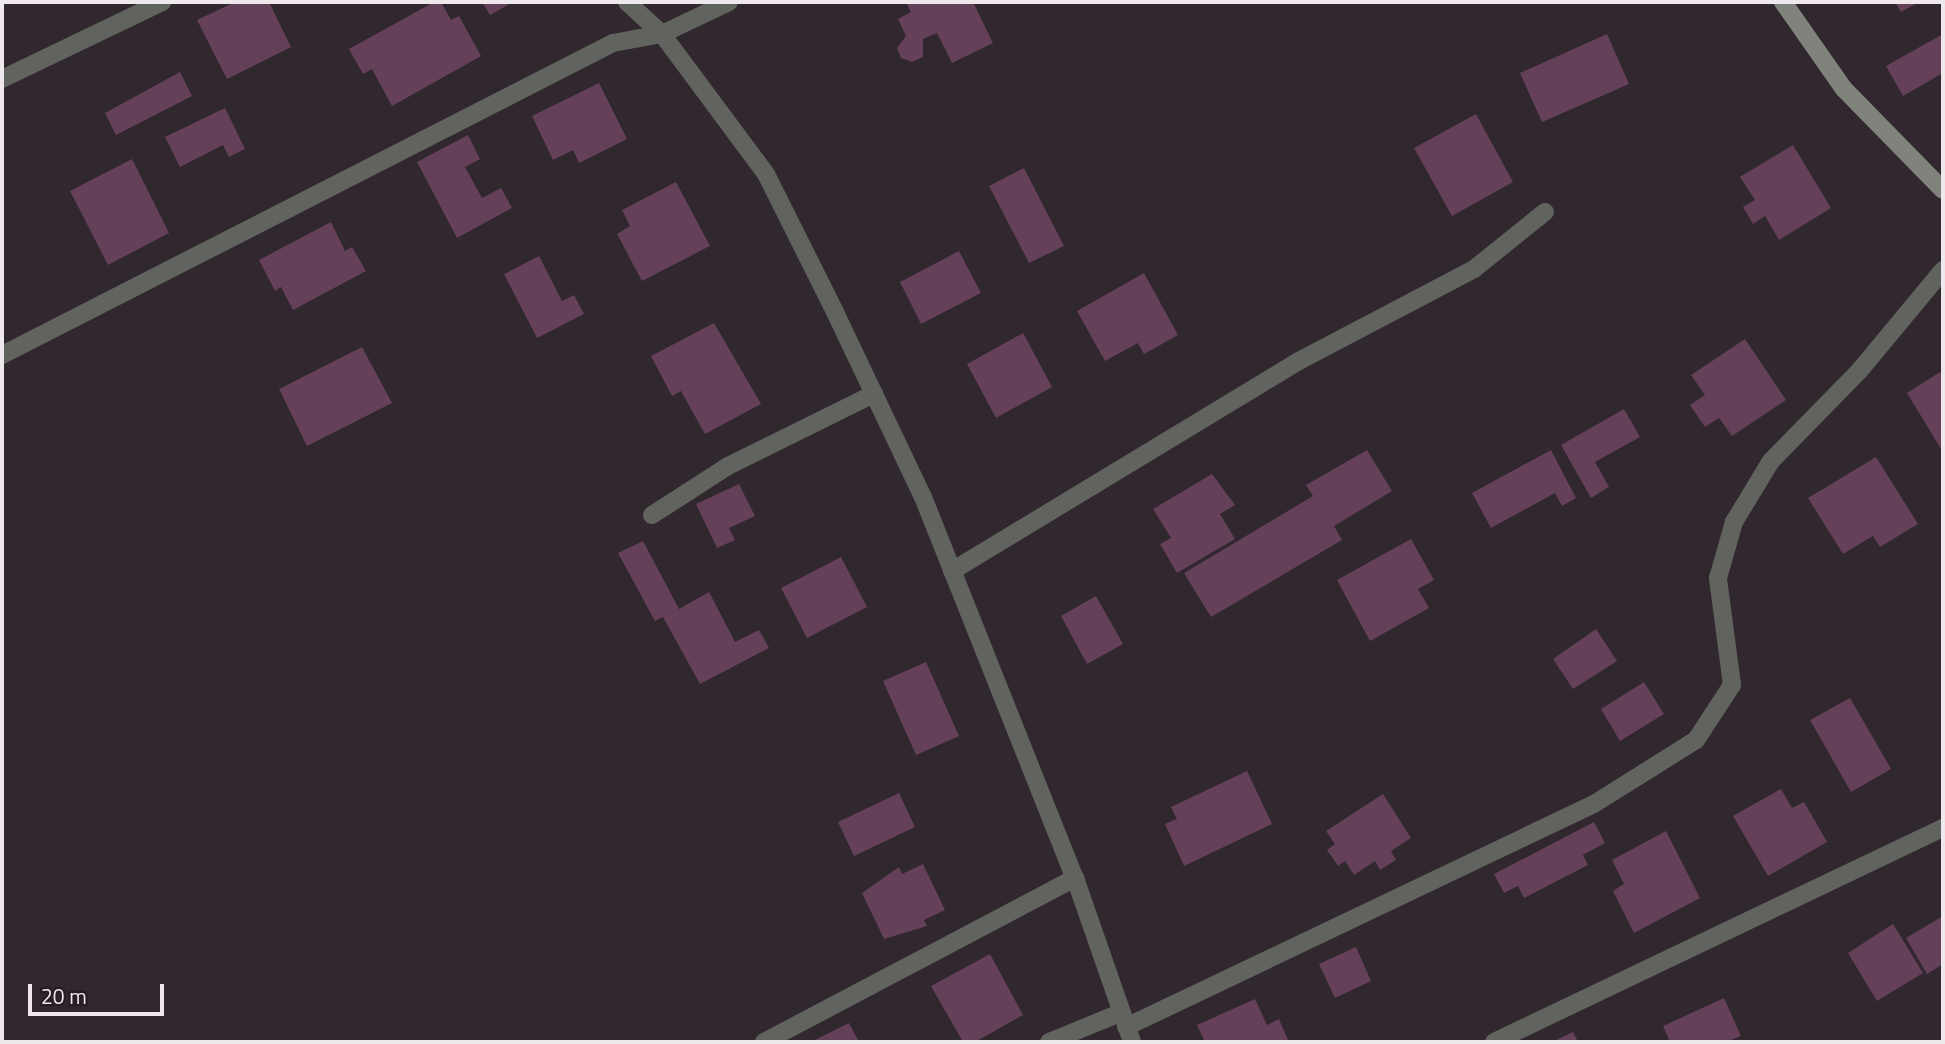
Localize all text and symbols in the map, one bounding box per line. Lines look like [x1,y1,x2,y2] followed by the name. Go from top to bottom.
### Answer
[32,970,168,1014] scale bar
[41,980,87,1012] text: 20 m

